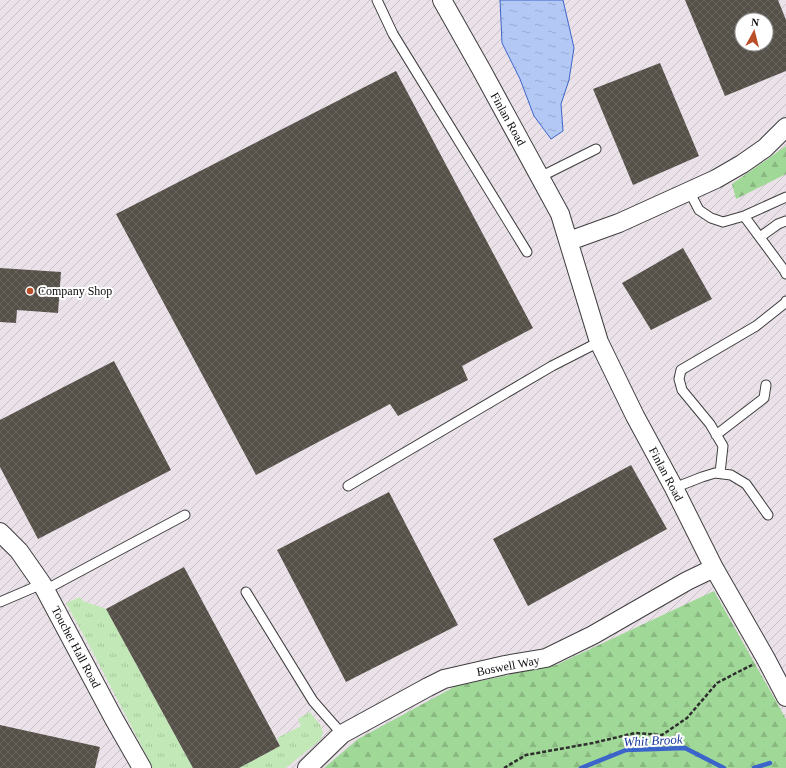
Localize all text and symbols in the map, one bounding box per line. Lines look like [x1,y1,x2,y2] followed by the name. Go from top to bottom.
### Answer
[734,12,774,52] north arrow
[751,16,760,29] text: N
[488,90,528,148] street label: Finlan Road
[38,284,112,298] place label: Company Shop
[25,286,35,296] marker: Company Shop
[646,445,686,503] street label: Finlan Road
[49,604,103,690] street label: Touchet Hall Road
[475,653,541,679] street label: Boswell Way
[623,731,683,750] water label: Whit Brook

